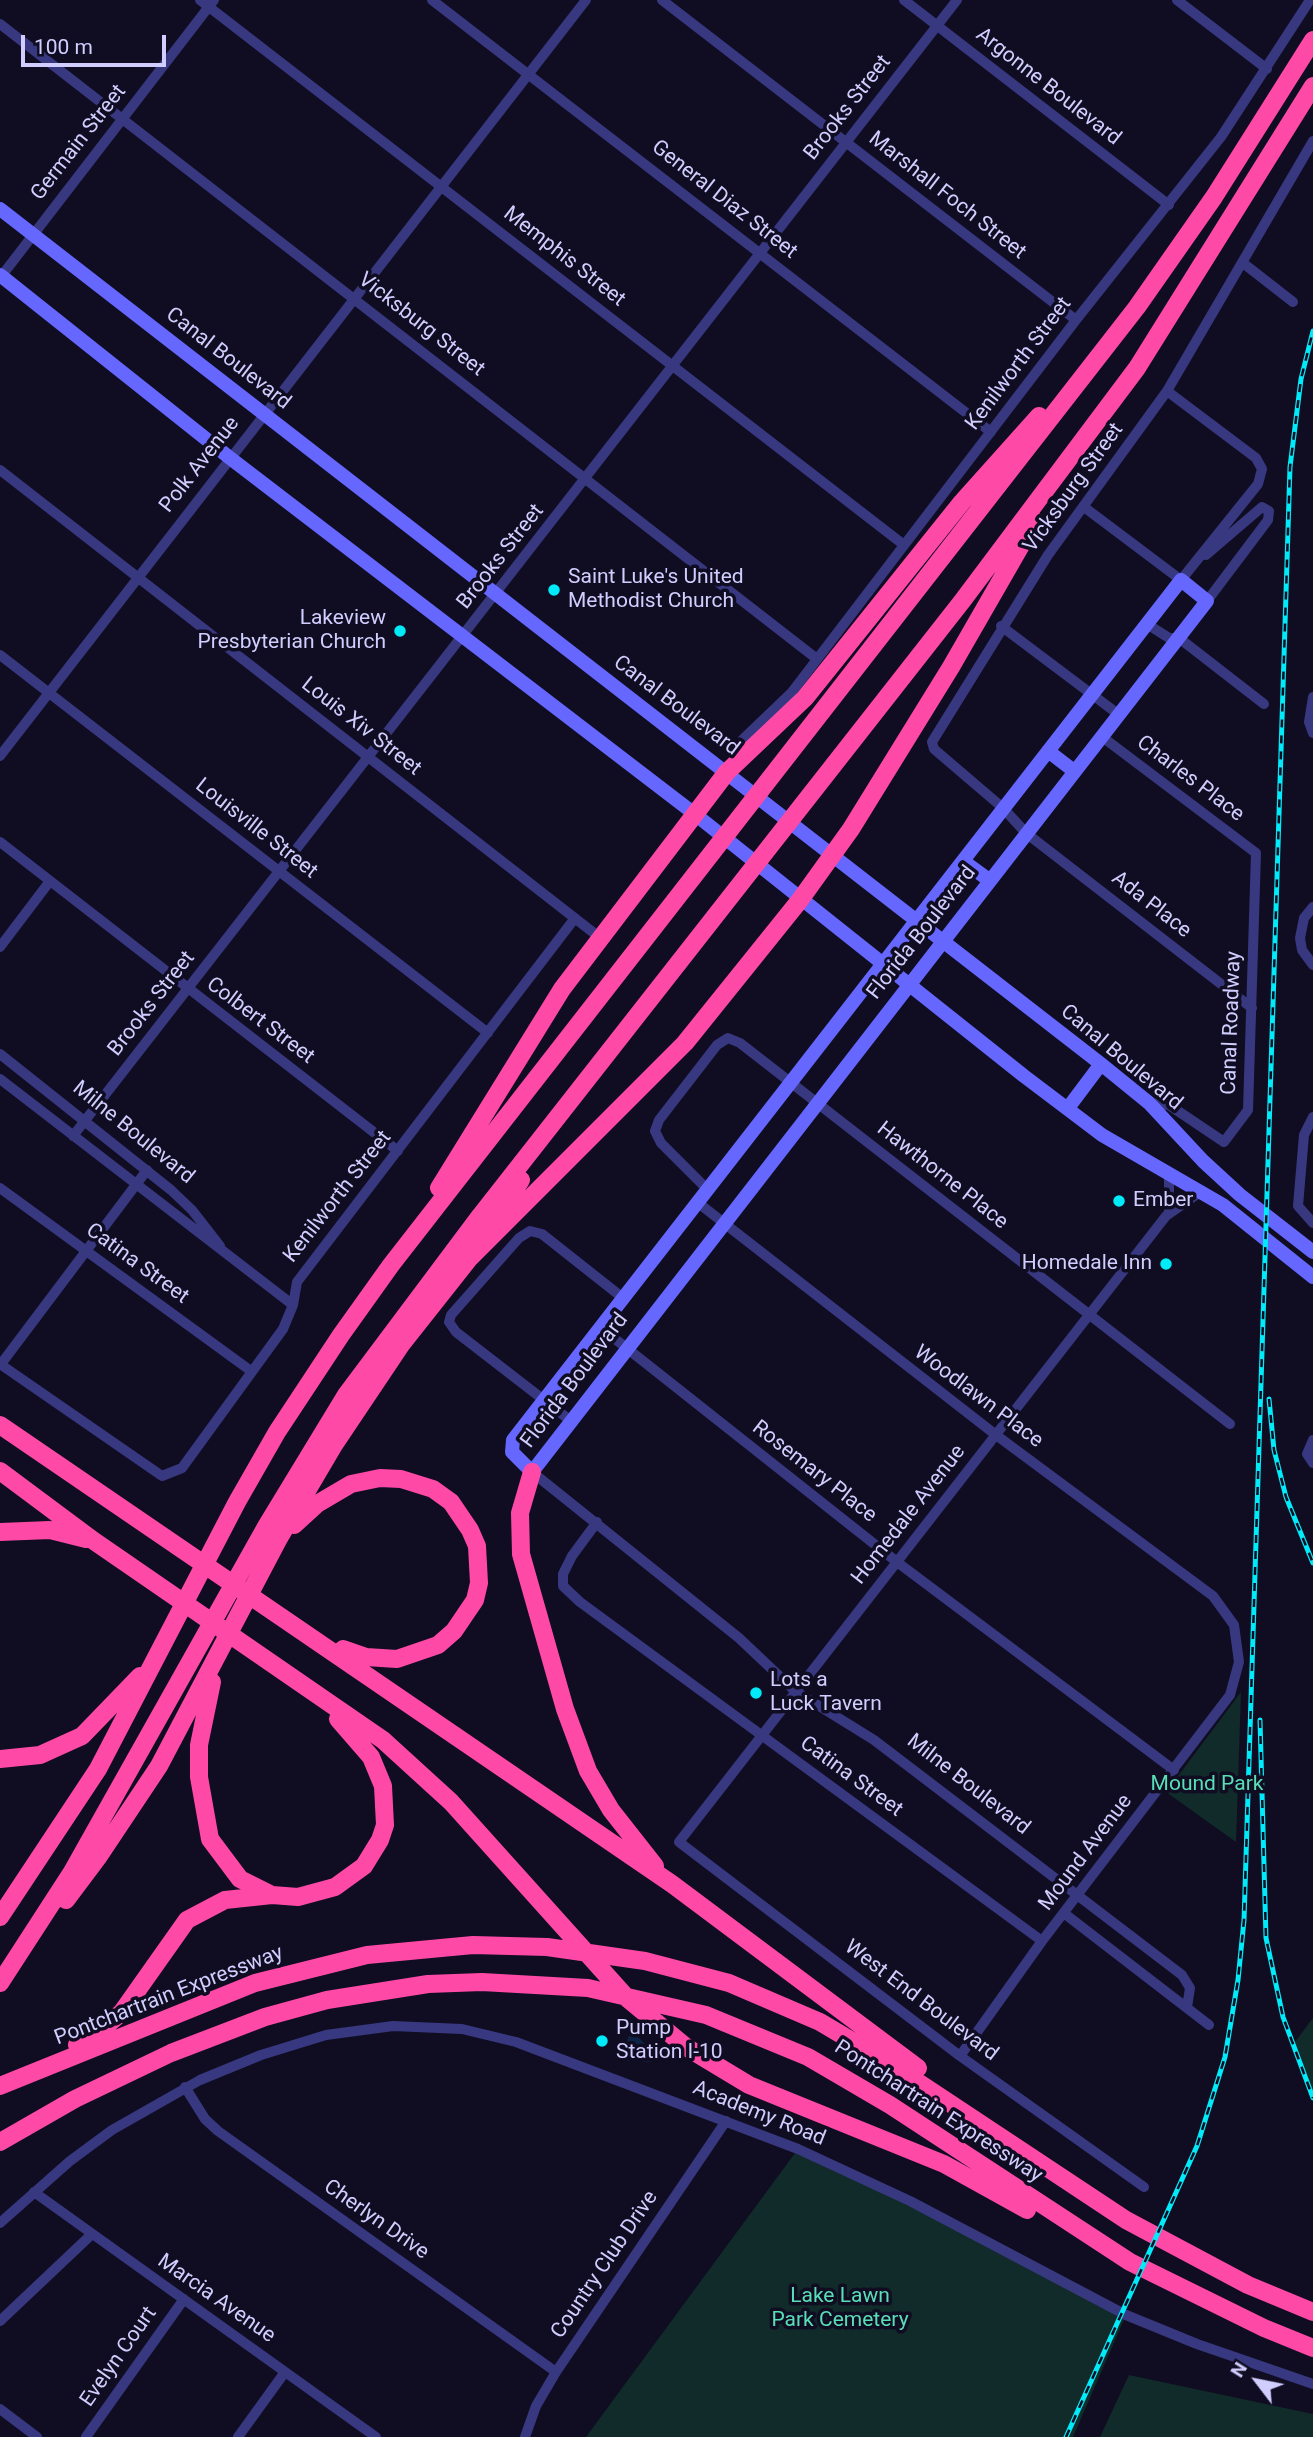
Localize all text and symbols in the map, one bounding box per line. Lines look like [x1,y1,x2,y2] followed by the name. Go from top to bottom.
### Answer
[24,21,170,65] scale bar
[971,23,1125,151] street label: Argonne Boulevard
[34,35,93,59] text: 100 m
[799,51,897,165] street label: Brooks Street
[26,80,132,206] street label: Germain Street
[863,127,1031,265] street label: Marshall Foch Street
[646,135,802,265] street label: General Diaz Street
[498,202,630,312] street label: Memphis Street
[353,268,489,382] street label: Vicksburg Street
[961,292,1077,436] street label: Kenilworth Street
[161,302,295,416] street label: Canal Boulevard
[155,412,245,518] street label: Polk Avenue
[1019,418,1129,558] street label: Vicksburg Street
[452,500,550,614] street label: Brooks Street
[568,565,744,615] place label: Saint Luke's United Methodist Church
[546,582,562,598] marker: Saint Luke's United Methodist Church
[197,606,386,656] place label: Lakeview Presbyterian Church
[392,623,408,639] marker: Lakeview Presbyterian Church
[608,650,744,762] street label: Canal Boulevard
[296,672,426,782] street label: Louis Xiv Street
[1131,730,1249,828] street label: Charles Place
[190,773,322,885] street label: Louisville Street
[862,861,982,1005] street label: Florida Boulevard
[1106,866,1196,944] street label: Ada Place
[103,947,201,1061] street label: Brooks Street
[1217,951,1247,1095] street label: Canal Roadway
[201,972,319,1070] street label: Colbert Street
[1055,1000,1187,1116] street label: Canal Boulevard
[67,1076,199,1190] street label: Milne Boulevard
[871,1117,1013,1235] street label: Hawthorne Place
[279,1126,397,1268] street label: Kenilworth Street
[1133,1188,1193,1214] place label: Ember
[1111,1193,1127,1209] marker: Ember
[81,1218,193,1310] street label: Catina Street
[1022,1251,1152,1277] place label: Homedale Inn
[1158,1256,1174,1272] marker: Homedale Inn
[516,1309,634,1453] street label: Florida Boulevard
[908,1340,1048,1454] street label: Woodlawn Place
[747,1416,881,1528] street label: Rosemary Place
[847,1440,971,1590] street label: Homedale Avenue
[770,1668,882,1718] place label: Lots a Luck Tavern
[748,1685,764,1701] marker: Lots a Luck Tavern
[901,1729,1035,1841] street label: Milne Boulevard
[795,1731,907,1823] street label: Catina Street
[1151,1772,1263,1798] park label: Mound Park
[1034,1790,1138,1916] street label: Mound Avenue
[839,1935,1003,2067] street label: West End Boulevard
[51,1941,287,2051] street label: Pontchartrain Expressway
[616,2016,723,2066] place label: Pump Station I-10
[594,2033,610,2049] marker: Pump Station I-10
[829,2035,1047,2189] street label: Pontchartrain Expressway
[689,2076,829,2152] street label: Academy Road
[319,2175,433,2265] street label: Cherlyn Drive
[546,2186,664,2344] street label: Country Club Drive
[152,2249,280,2349] street label: Marcia Avenue
[771,2284,909,2334] park label: Lake Lawn Park Cemetery
[75,2302,163,2412] street label: Evelyn Court
[1222,2346,1292,2416] north arrow
[1225,2358,1252,2381] text: N

